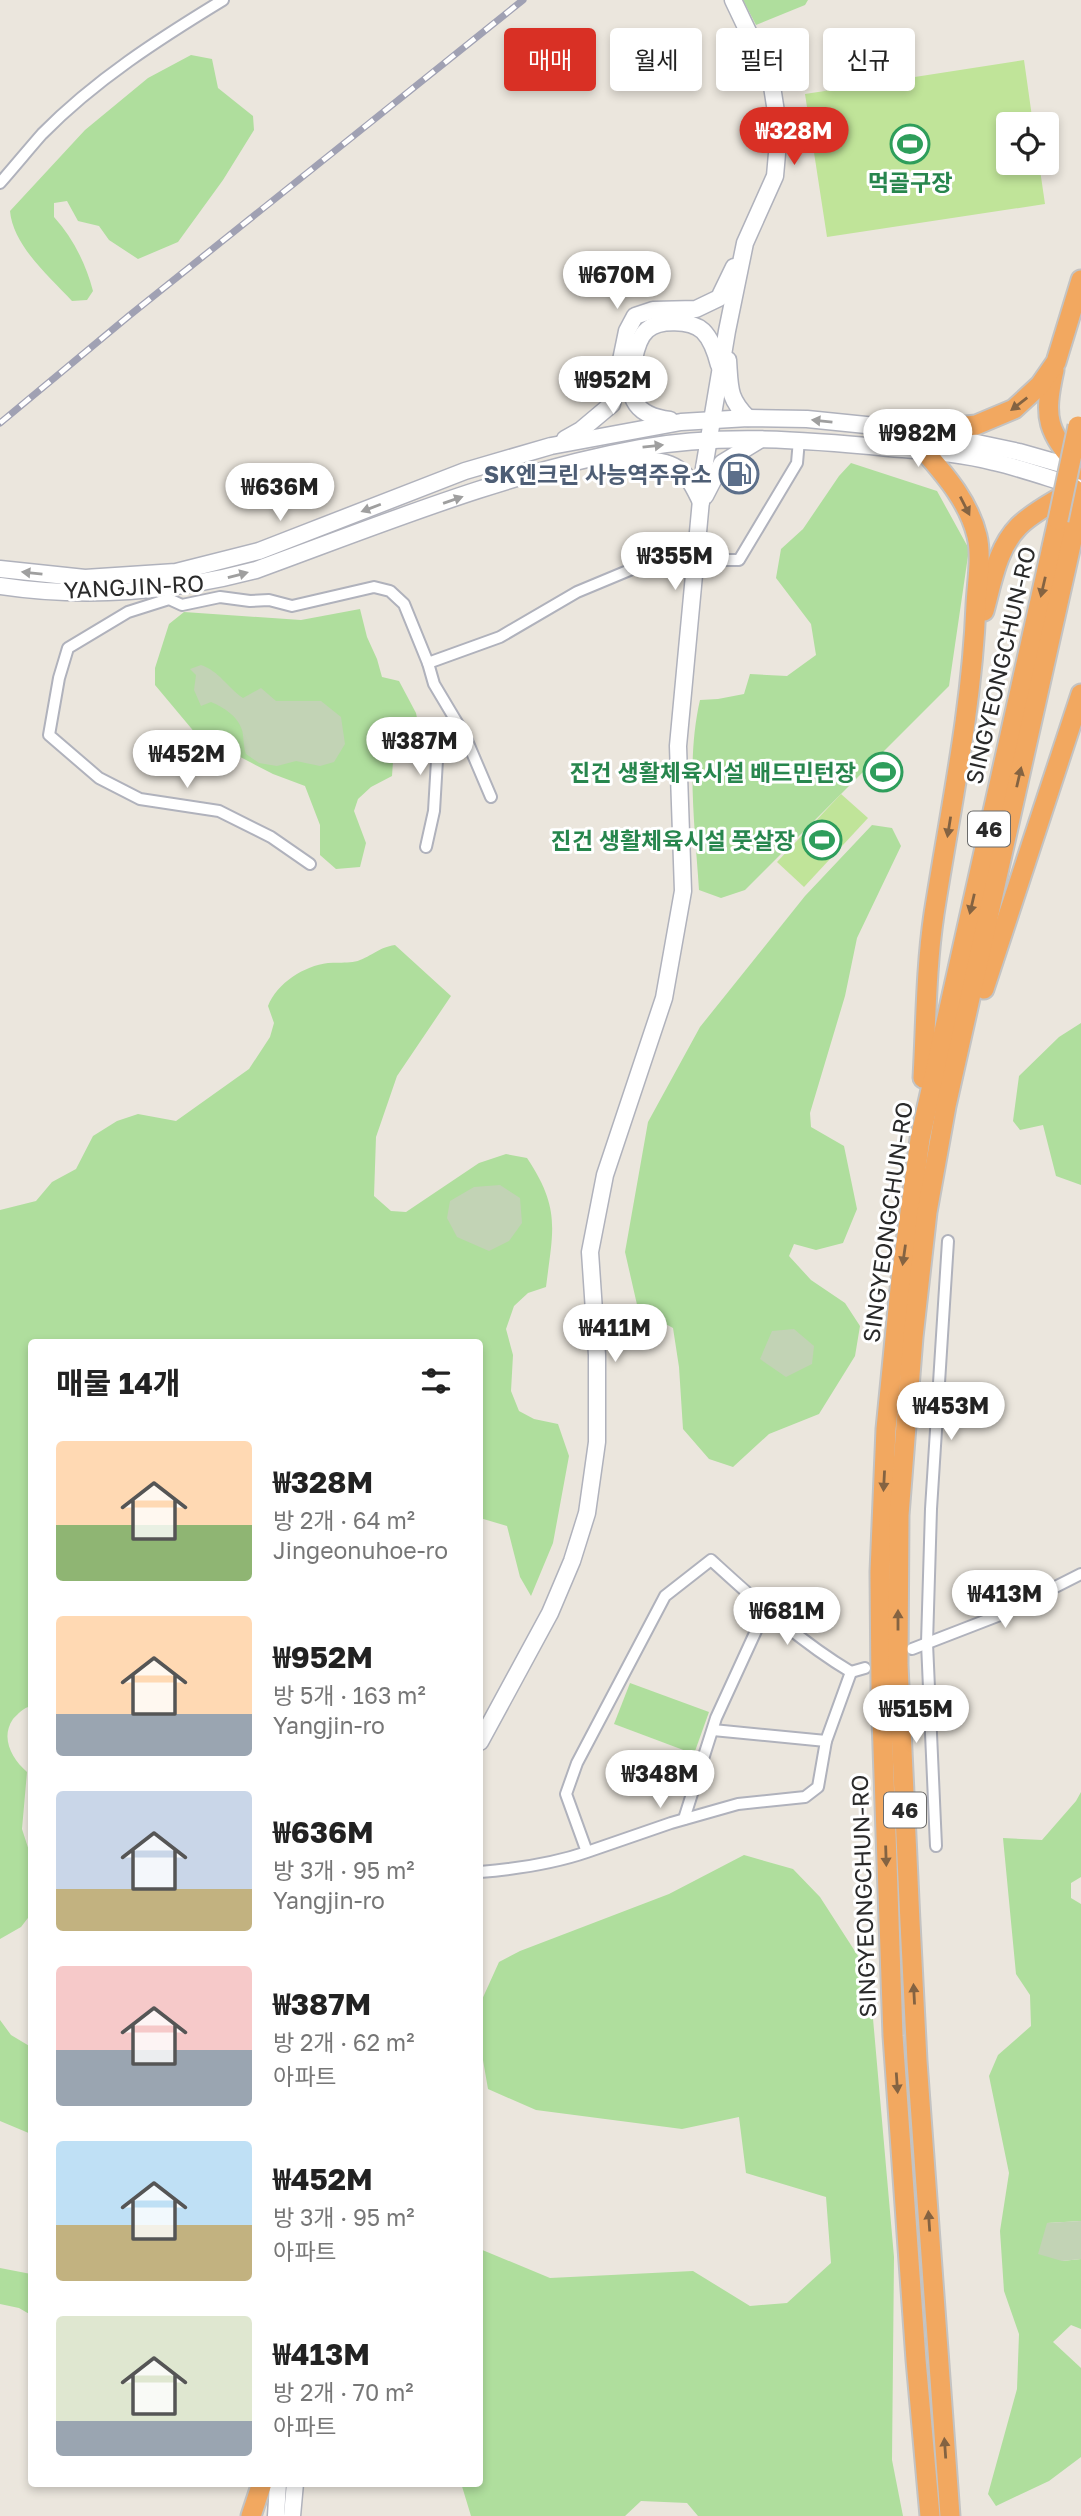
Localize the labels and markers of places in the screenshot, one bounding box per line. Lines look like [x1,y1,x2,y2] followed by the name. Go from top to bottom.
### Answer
[745,108,843,167] pin: ₩328M
[889,123,931,165] sports icon: 먹골구장
[868,168,952,196] place label: 먹골구장
[568,252,666,311] pin: ₩670M
[564,356,662,416] pin: ₩952M
[869,410,967,469] pin: ₩982M
[718,453,760,495] fuel station icon: SK엔크린 사능역주유소
[484,460,712,488] place label: SK엔크린 사능역주유소
[231,463,329,523] pin: ₩636M
[626,532,724,592] pin: ₩355M
[371,718,469,777] pin: ₩387M
[138,730,236,790] pin: ₩452M
[862,751,904,793] sports icon: 진건 생활체육시설 배드민턴장
[569,758,856,786] place label: 진건 생활체육시설 배드민턴장
[801,819,843,861] sports icon: 진건 생활체육시설 풋살장
[551,826,795,854] place label: 진건 생활체육시설 풋살장
[566,1304,664,1364] pin: ₩411M
[902,1382,1000,1442] pin: ₩453M
[956,1570,1054,1630] pin: ₩413M
[738,1588,836,1647] pin: ₩681M
[867,1686,965,1745] pin: ₩515M
[611,1750,709,1810] pin: ₩348M

